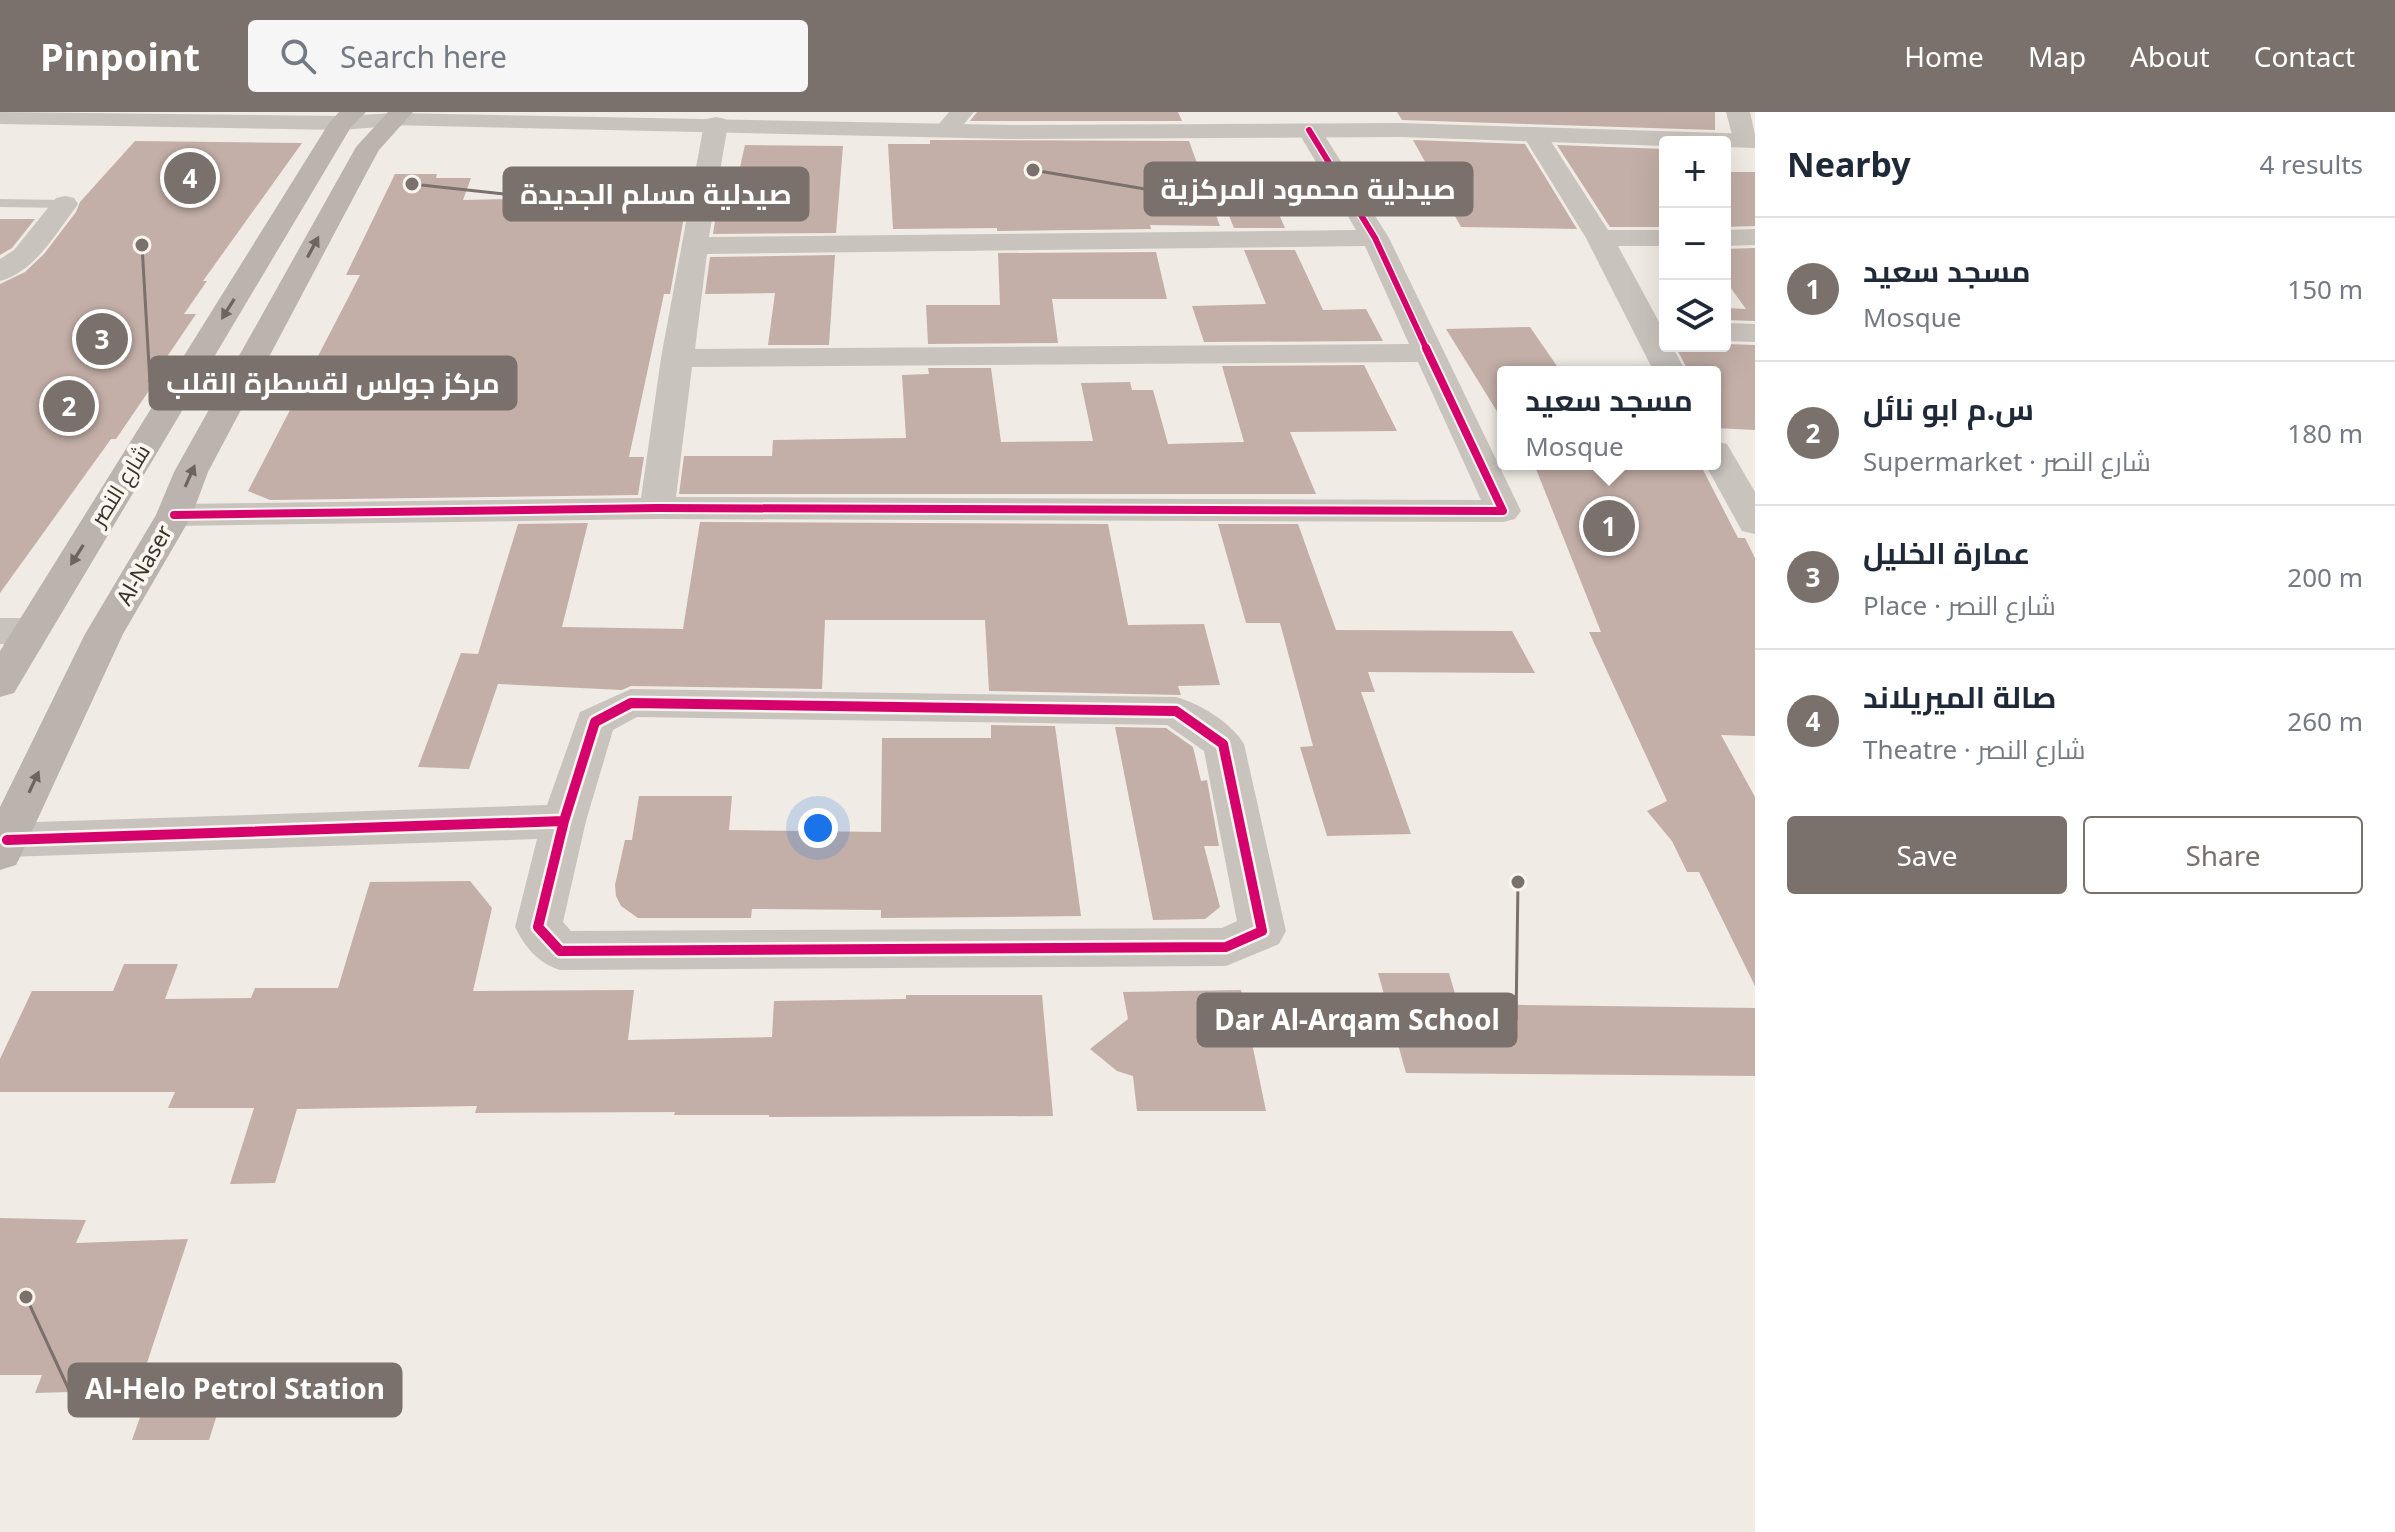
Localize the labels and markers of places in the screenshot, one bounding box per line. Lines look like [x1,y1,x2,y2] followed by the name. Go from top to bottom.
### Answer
[164,148,216,208] pin: 4
[1145,163,1472,215] callout: صيدلية محمود المركزية
[504,168,808,220] callout: صيدلية مسلم الجديدة
[76,309,128,369] pin: 3
[150,357,516,409] callout: مركز جولس لقسطرة القلب
[43,376,95,436] pin: 2
[1583,496,1635,556] pin: 1
[1198,994,1516,1046] callout: Dar Al-Arqam School
[69,1364,401,1416] callout: Al-Helo Petrol Station

